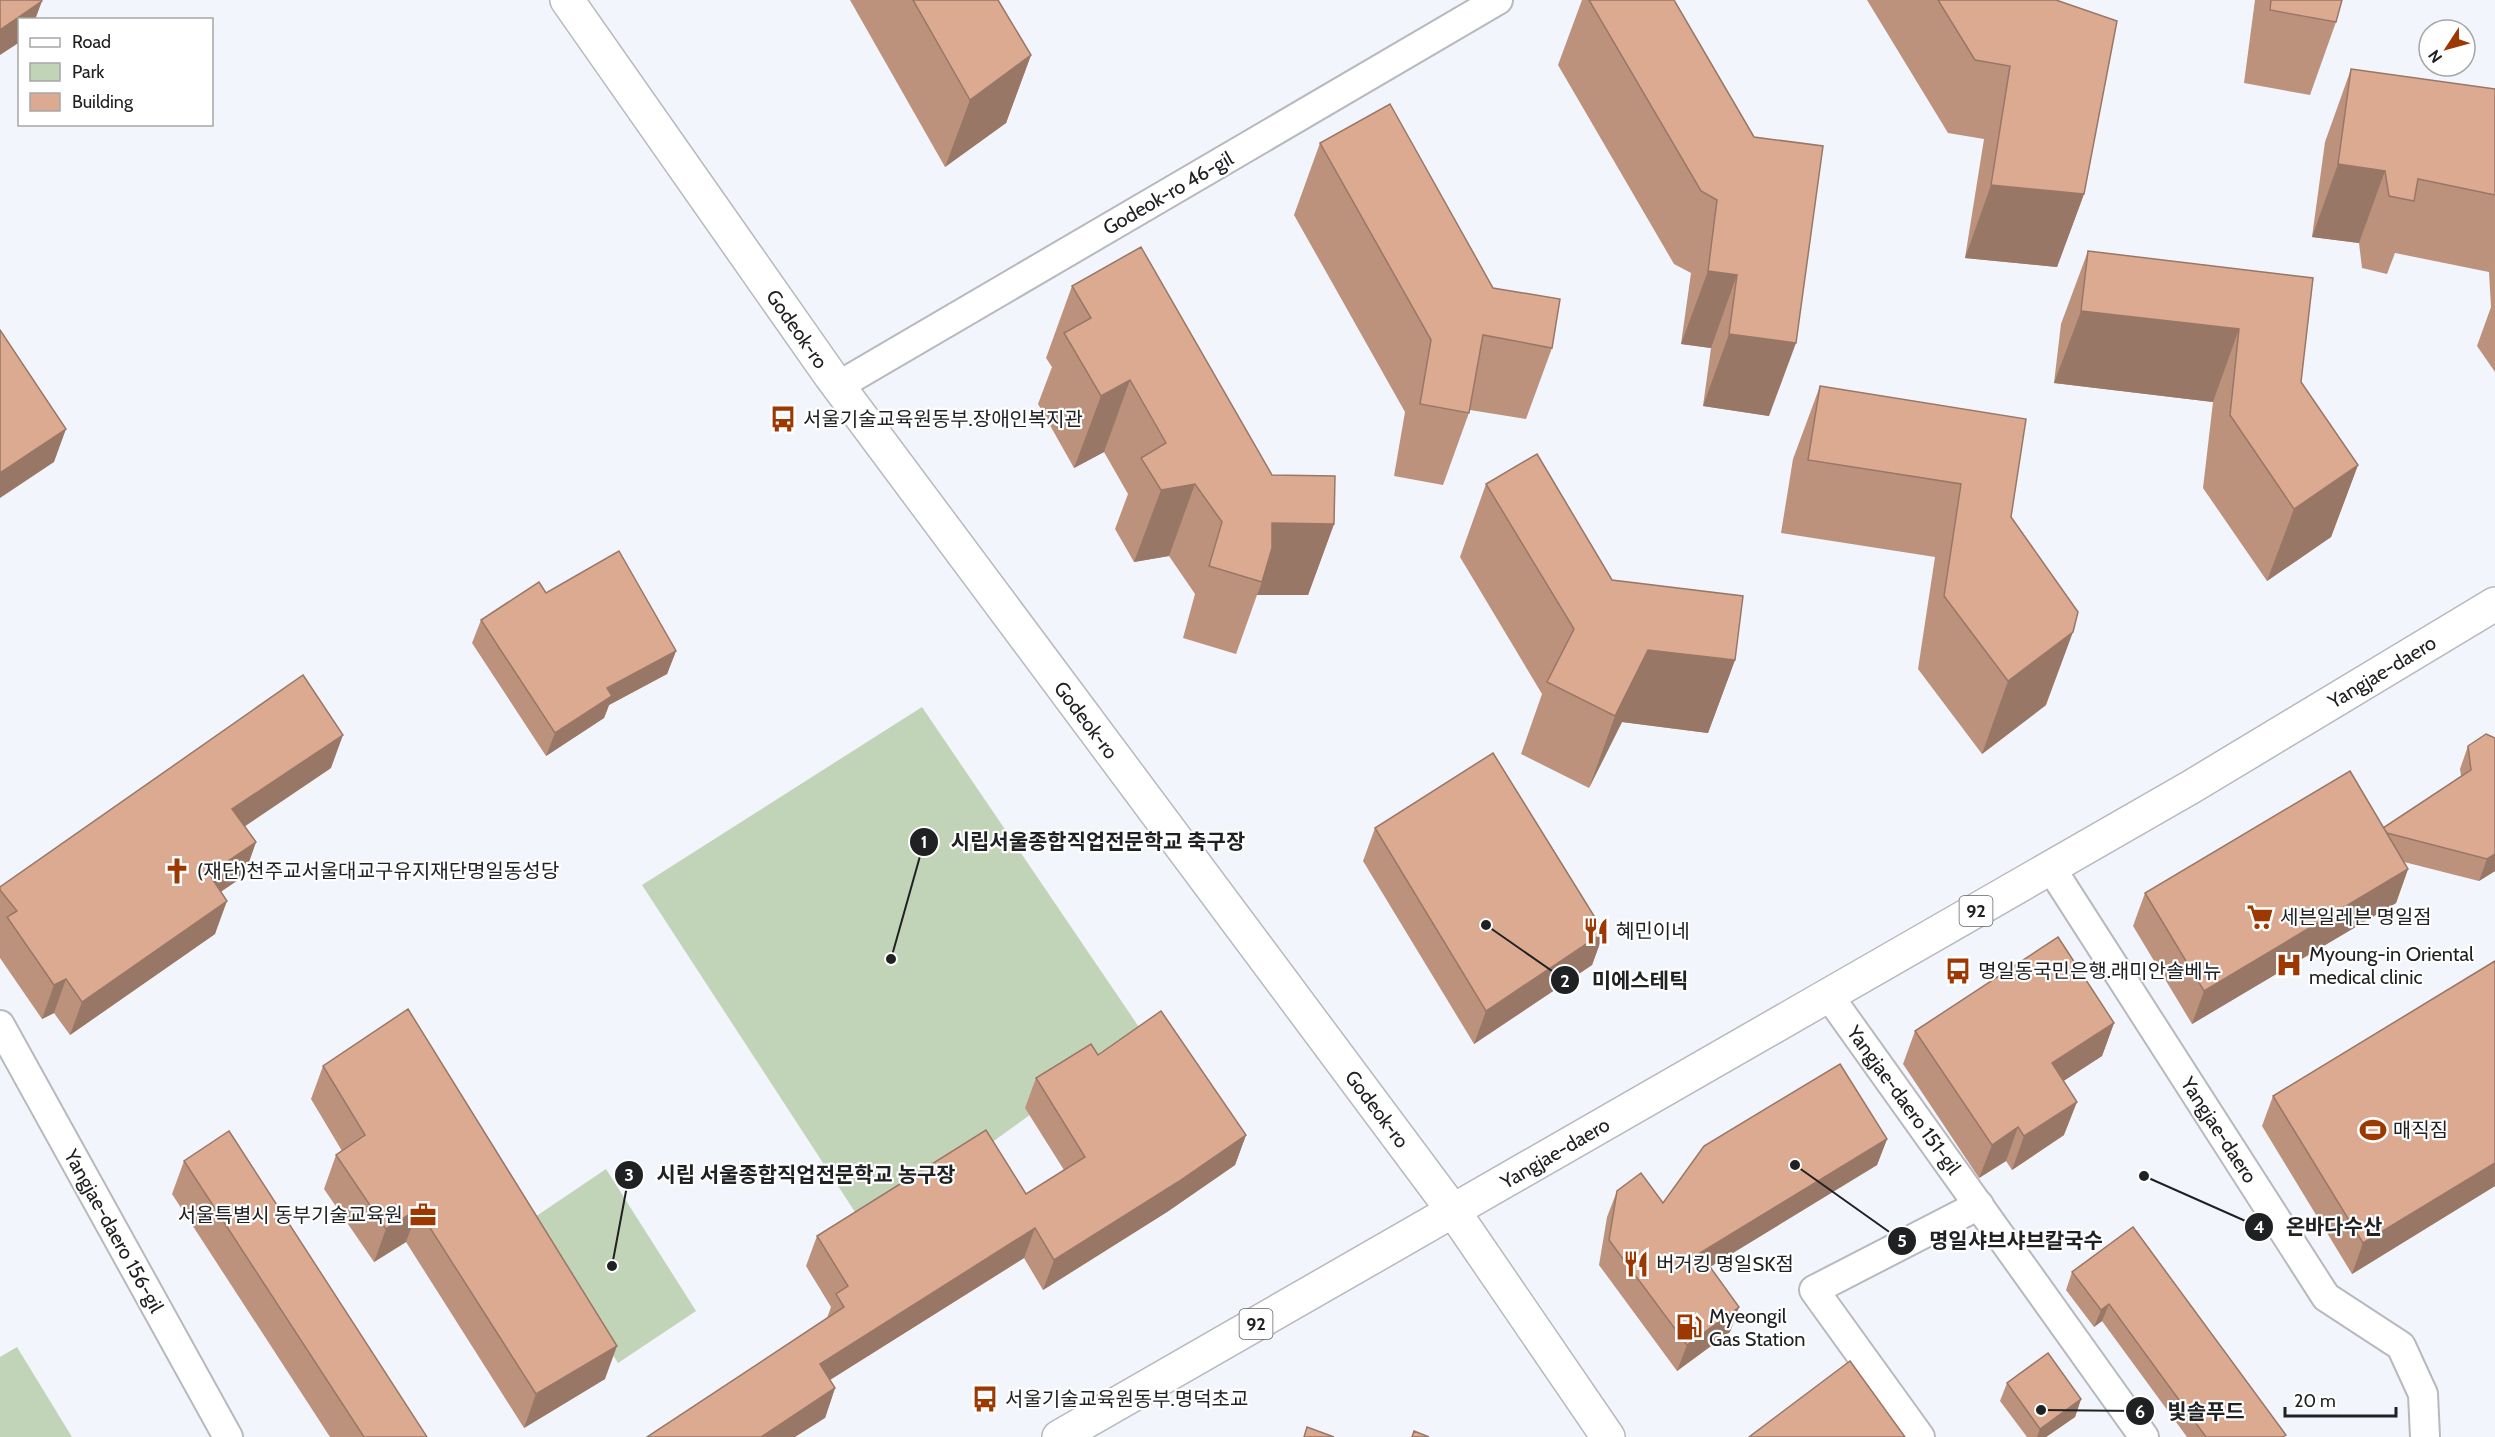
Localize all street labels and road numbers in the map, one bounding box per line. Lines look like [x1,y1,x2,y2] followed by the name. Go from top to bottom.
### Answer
[1099,146,1237,240] street label: Godeok-ro 46-gil
[761,285,833,373] street label: Godeok-ro
[2323,630,2440,714] street label: Yangjae-daero
[1049,676,1123,764] street label: Godeok-ro
[1960,896,1992,926] road number: 92
[1841,1020,1966,1179] street label: Yangjae-daero 151-gil
[1340,1065,1414,1153] street label: Godeok-ro
[2175,1072,2262,1188] street label: Yangjae-daero
[1495,1112,1614,1194] street label: Yangjae-daero
[59,1144,169,1317] street label: Yangjae-daero 156-gil
[1240,1309,1272,1339] road number: 92

